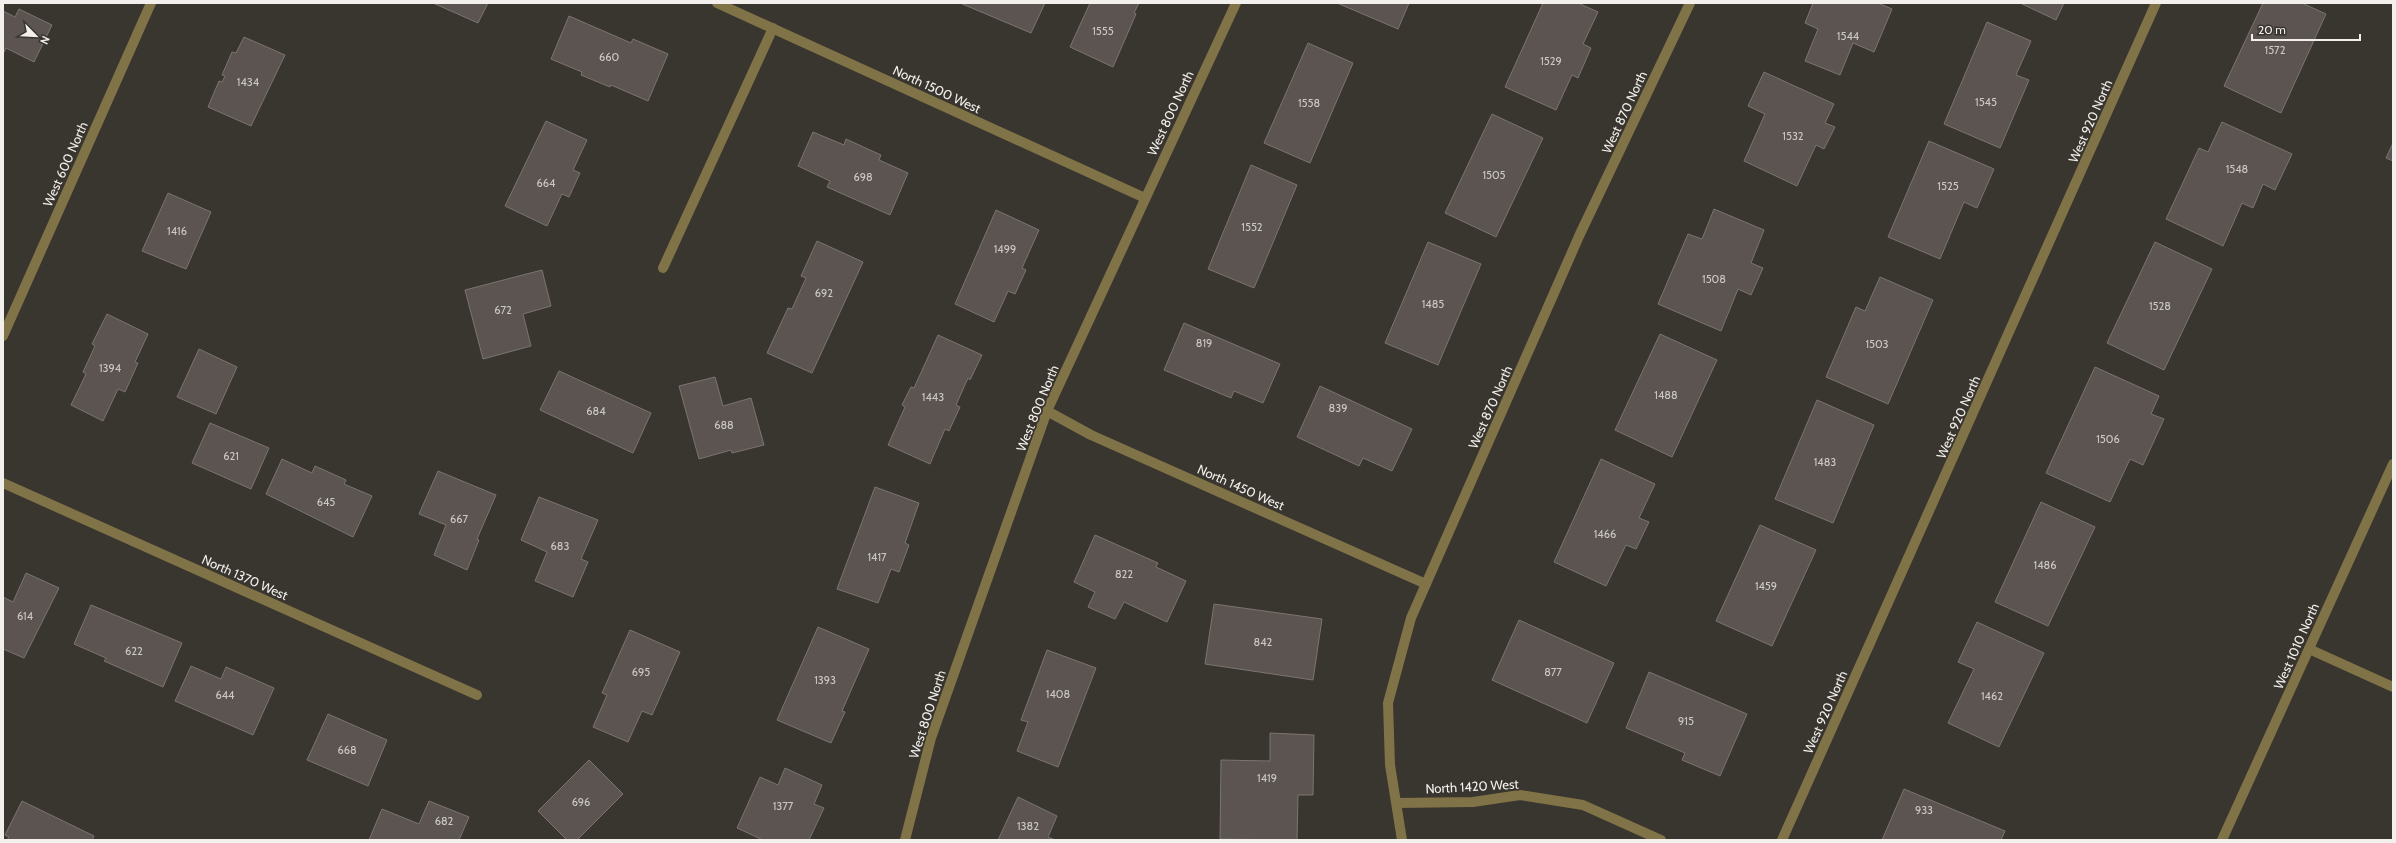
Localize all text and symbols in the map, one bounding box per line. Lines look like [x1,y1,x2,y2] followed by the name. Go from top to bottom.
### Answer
[16,16,56,56] north arrow
[2252,16,2360,42] scale bar
[2258,22,2286,37] text: 20 m
[1092,24,1114,38] house number: 1555
[1837,29,1860,43] house number: 1544
[37,34,53,46] text: N
[2265,43,2286,57] house number: 1572
[599,50,619,64] house number: 660
[1540,54,1562,68] house number: 1529
[891,62,984,117] street label: North 1500 West
[1143,68,1197,158] street label: West 800 North
[1598,68,1650,156] street label: West 870 North
[237,75,260,89] house number: 1434
[2065,77,2115,165] street label: West 920 North
[1975,95,1997,109] house number: 1545
[1298,96,1320,110] house number: 1558
[39,119,91,209] street label: West 600 North
[1782,129,1804,143] house number: 1532
[2226,162,2248,176] house number: 1548
[1482,168,1506,182] house number: 1505
[853,170,873,184] house number: 698
[537,176,556,190] house number: 664
[1937,179,1959,193] house number: 1525
[1241,220,1263,234] house number: 1552
[167,224,187,238] house number: 1416
[994,242,1016,256] house number: 1499
[1702,272,1726,286] house number: 1508
[815,286,833,300] house number: 692
[1422,297,1444,311] house number: 1485
[2149,299,2171,313] house number: 1528
[494,303,512,317] house number: 672
[1196,336,1212,350] house number: 819
[1865,337,1889,351] house number: 1503
[99,361,122,375] house number: 1394
[1012,362,1062,454] street label: West 800 North
[1465,363,1515,451] street label: West 870 North
[1933,373,1983,461] street label: West 920 North
[1654,388,1678,402] house number: 1488
[922,390,944,404] house number: 1443
[1329,401,1347,415] house number: 839
[586,404,606,418] house number: 684
[714,418,734,432] house number: 688
[2096,432,2120,446] house number: 1506
[223,449,239,463] house number: 621
[1814,455,1836,469] house number: 1483
[1195,461,1288,514] street label: North 1450 West
[317,495,335,509] house number: 645
[450,512,468,526] house number: 667
[1594,527,1616,541] house number: 1466
[551,539,569,553] house number: 683
[867,550,887,564] house number: 1417
[200,551,291,603] street label: North 1370 West
[2034,558,2056,572] house number: 1486
[1115,567,1133,581] house number: 822
[1755,579,1777,593] house number: 1459
[2270,601,2322,691] street label: West 1010 North
[17,609,34,623] house number: 614
[1254,635,1273,649] house number: 842
[125,644,143,658] house number: 622
[632,665,650,679] house number: 695
[1544,665,1562,679] house number: 877
[905,668,949,760] street label: West 800 North
[1800,668,1850,756] street label: West 920 North
[814,673,836,687] house number: 1393
[1046,687,1070,701] house number: 1408
[216,688,235,702] house number: 644
[1981,689,2003,703] house number: 1462
[1678,714,1694,728] house number: 915
[337,743,357,757] house number: 668
[1257,771,1277,785] house number: 1419
[1425,776,1520,796] street label: North 1420 West
[572,795,590,809] house number: 696
[773,799,794,813] house number: 1377
[1915,803,1933,817] house number: 933
[435,814,454,828] house number: 682
[1017,819,1039,833] house number: 1382

